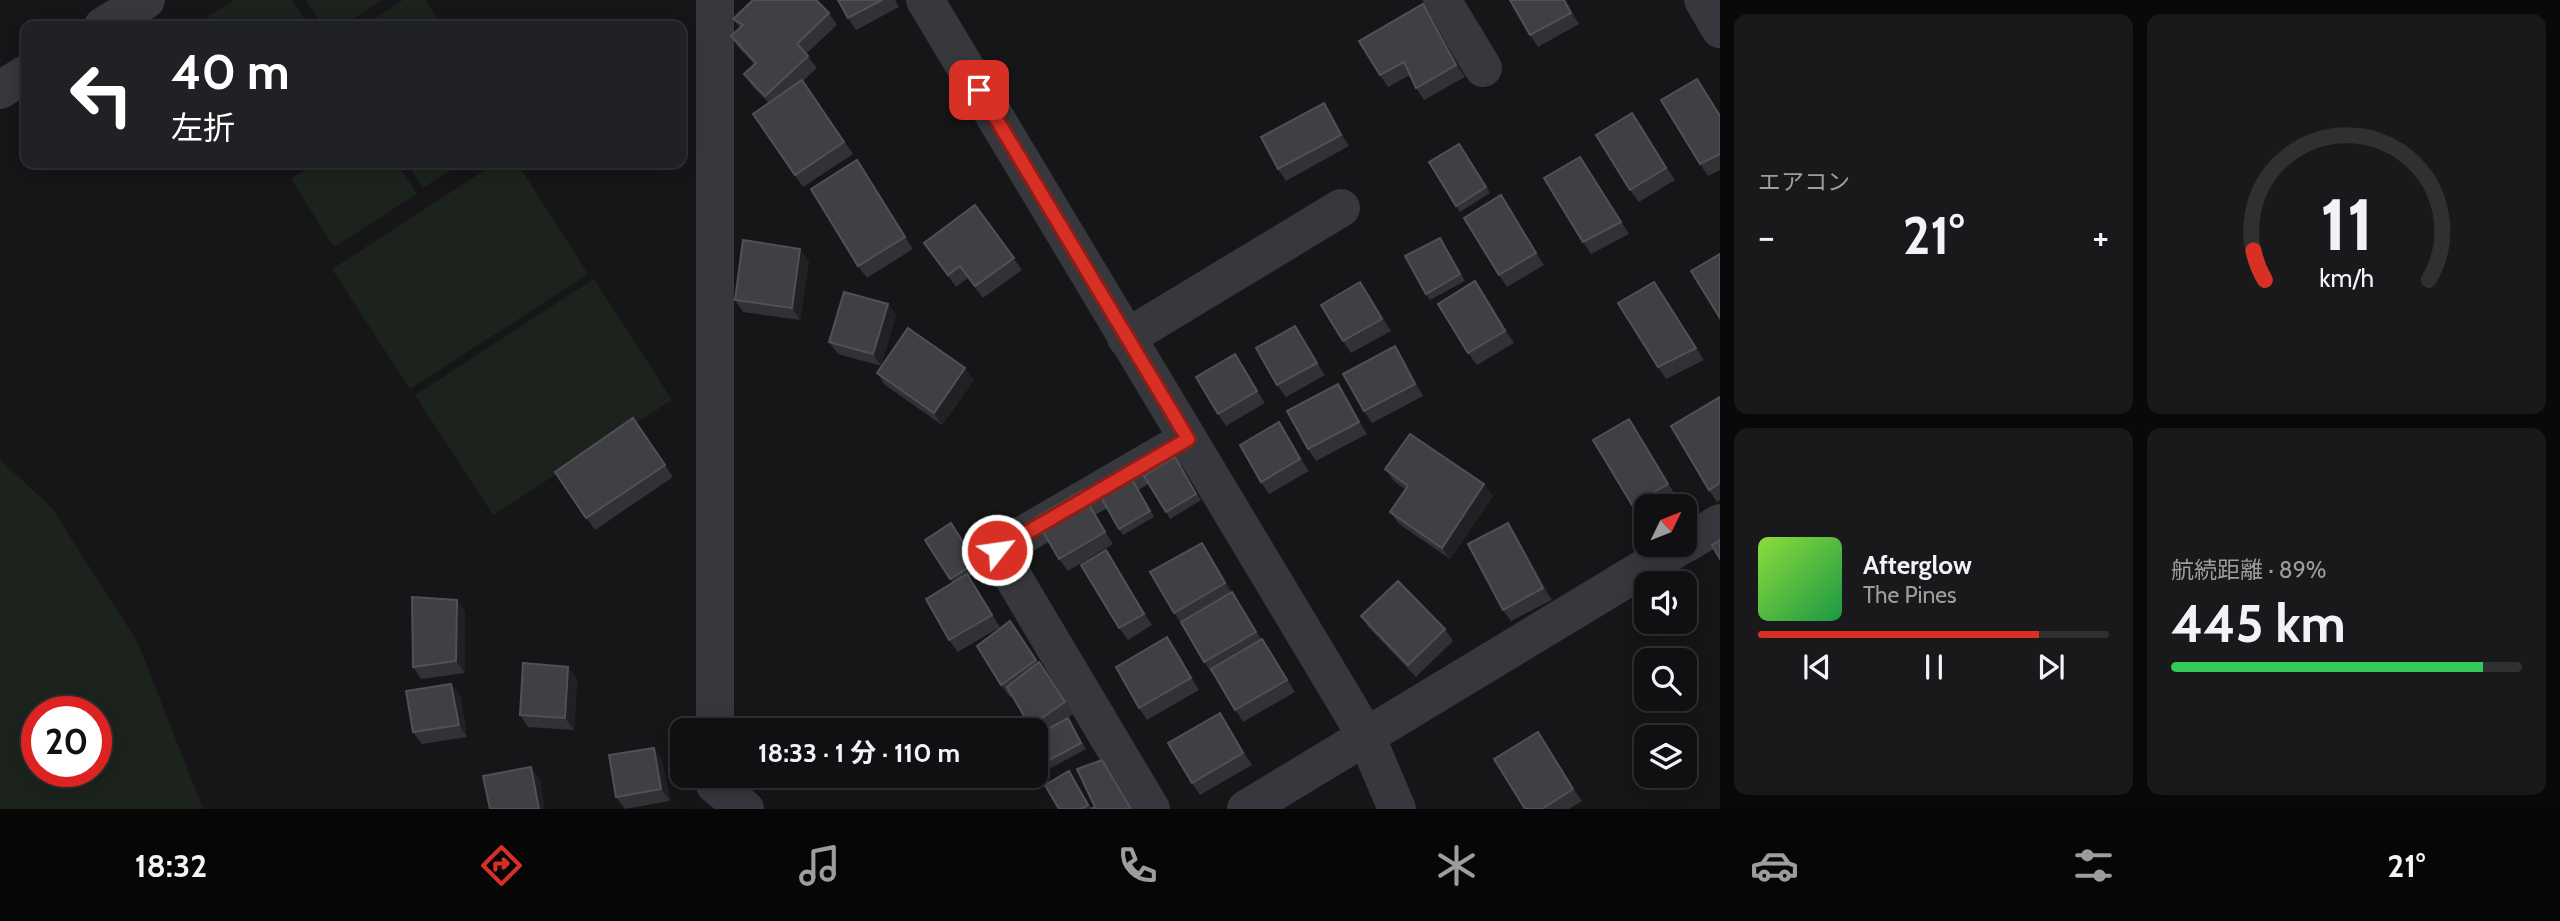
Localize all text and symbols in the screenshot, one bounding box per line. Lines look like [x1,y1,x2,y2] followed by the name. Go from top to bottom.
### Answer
[171,42,290,101] text: 40 m
[56,49,147,140] icon: left
[949,60,1009,120] pin
[960,71,998,109] icon: arrive
[171,108,235,147] text: 左折
[1758,168,1850,196] text: エアコン
[2320,180,2373,268] text: 11
[1903,204,1964,267] text: 21°
[1758,213,1775,260] text: −
[2092,213,2109,260] text: +
[2319,263,2374,293] text: km/h
[1634,494,1698,556] north arrow
[1634,494,1697,788] map controls
[960,513,1034,587] position arrow
[1863,549,1972,581] text: Afterglow
[2171,556,2327,584] text: 航続距離 · 89%
[1634,571,1697,634] button: sound
[1863,581,1957,609] text: The Pines
[2171,592,2346,655] text: 445 km
[1634,648,1697,711] button: search
[1798,648,1836,686] icon: previous
[1915,648,1953,686] icon: pause
[2032,648,2070,686] icon: next
[21,696,112,787] speed limit sign: 20
[1634,725,1697,788] button: layers
[758,737,960,769] text: 18:33 · 1 分 · 110 m
[477,841,526,890] icon: directions
[795,841,844,890] icon: music
[1113,841,1162,890] icon: phone
[1432,841,1481,890] icon: climate
[1750,841,1799,890] icon: car
[2069,841,2118,890] icon: filters
[135,846,207,885] text: 18:32
[2387,846,2425,885] text: 21°

